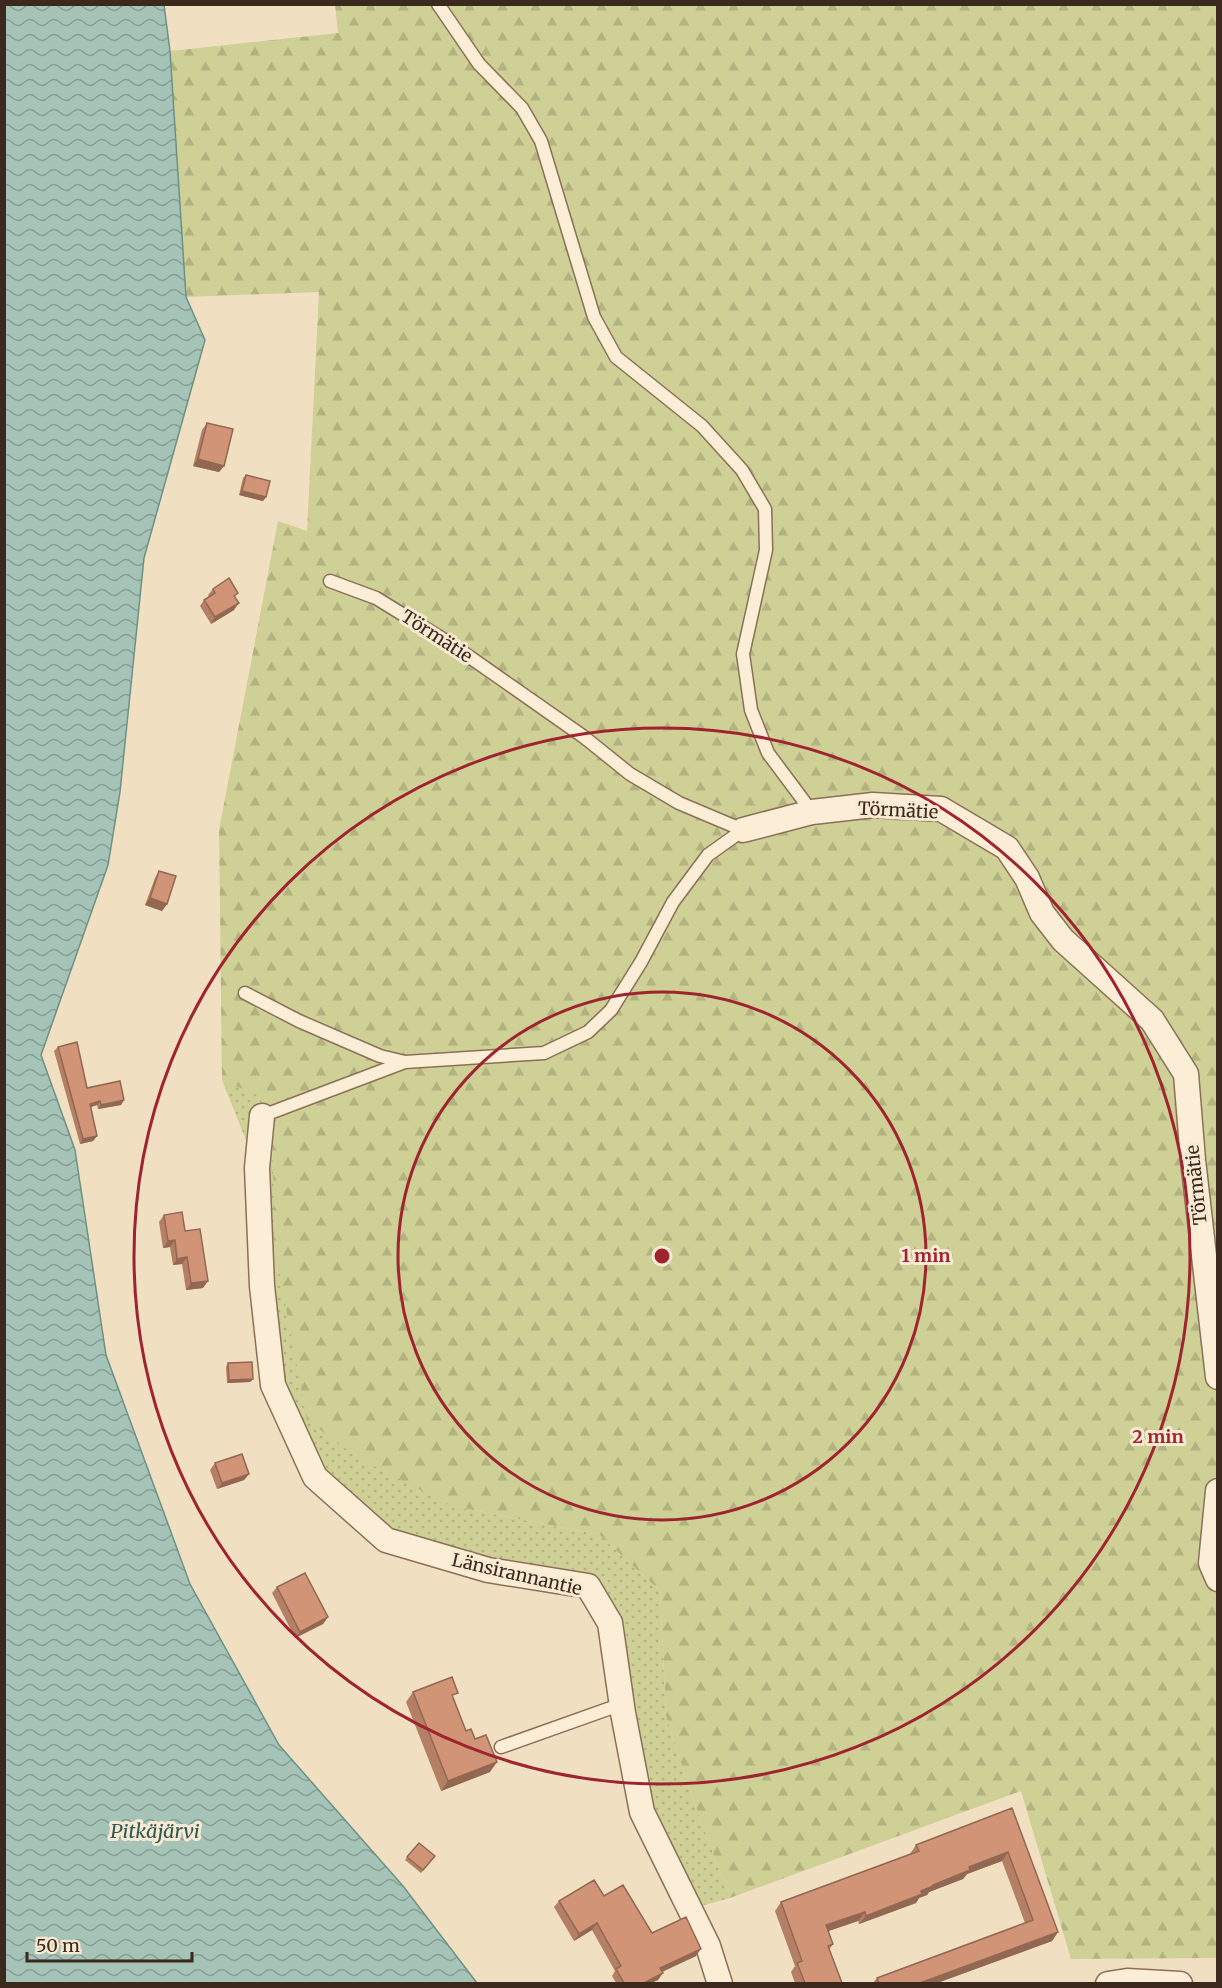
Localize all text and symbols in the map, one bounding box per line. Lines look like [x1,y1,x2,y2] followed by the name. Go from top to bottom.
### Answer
[397,604,477,668] street label: Törmätie
[857,796,939,824] street label: Törmätie
[1180,1144,1212,1226] street label: Törmätie
[901,1244,951,1267] text: 1 min
[652,1246,672,1266] centre of rings
[1132,1425,1184,1448] text: 2 min
[450,1548,584,1600] street label: Länsirannantie
[110,1818,200,1843] water label: Pitkäjärvi
[27,1925,192,1963] scale bar
[36,1934,80,1957] text: 50 m

